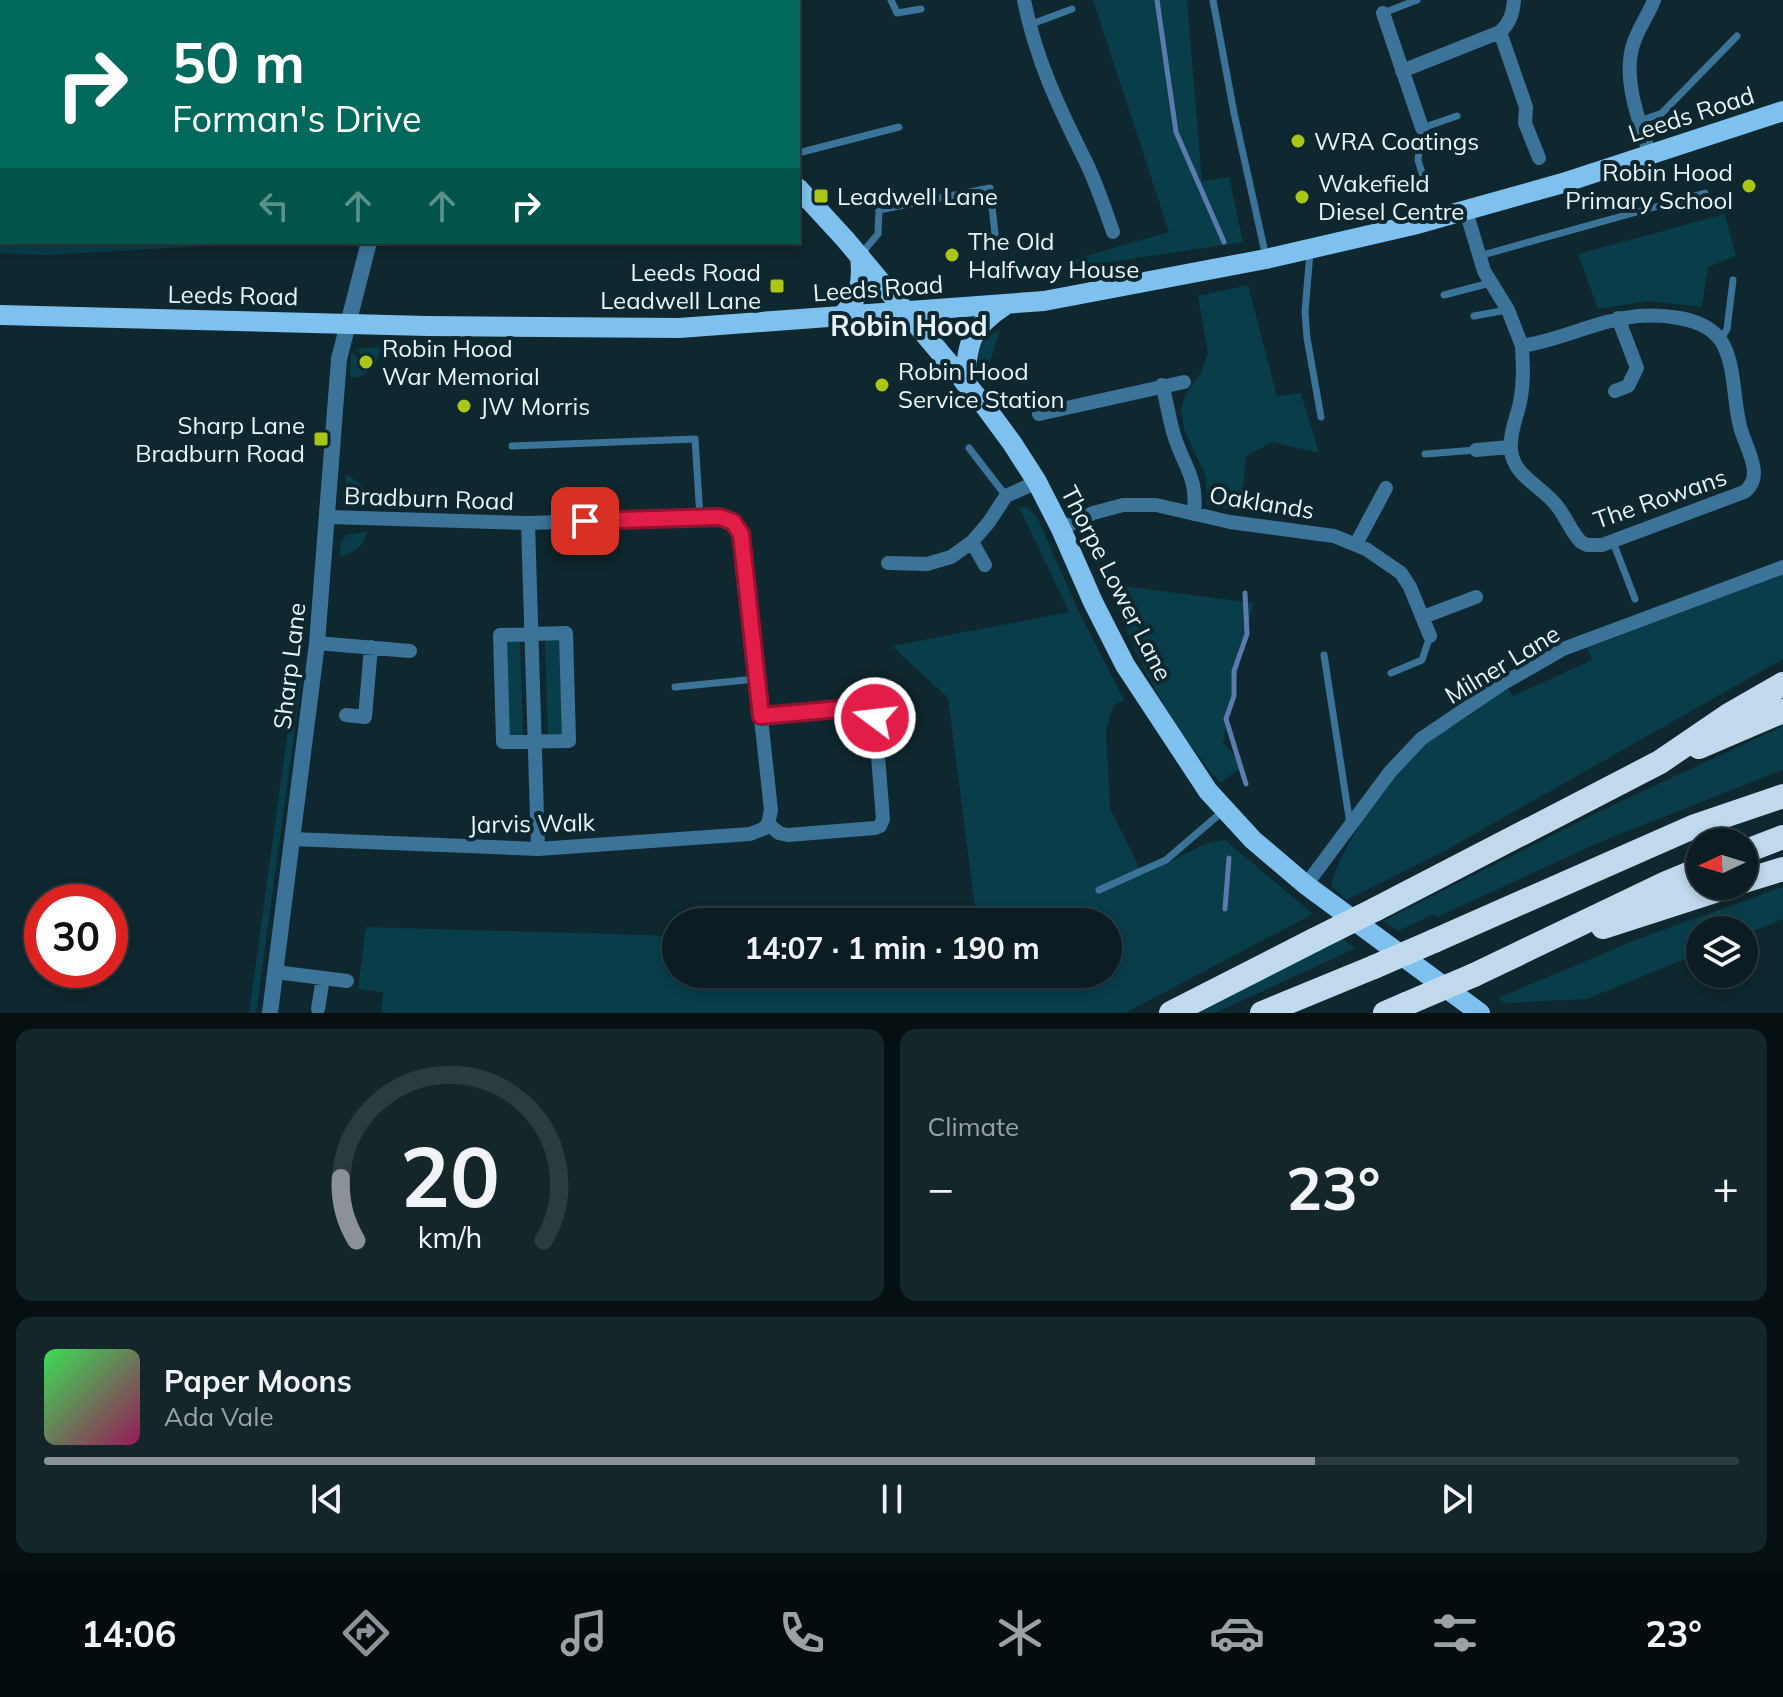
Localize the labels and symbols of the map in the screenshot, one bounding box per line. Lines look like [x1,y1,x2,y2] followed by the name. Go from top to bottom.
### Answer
[1624,80,1758,148] street label: Leeds Road
[1314,126,1479,156] place label: WRA Coatings
[1289,132,1307,150] marker: WRA Coatings
[1565,157,1733,215] place label: Robin Hood Primary School
[1318,168,1464,226] place label: Wakefield Diesel Centre
[1740,177,1758,195] marker: Robin Hood Primary School
[837,181,998,211] place label: Leadwell Lane
[812,187,830,205] marker: Leadwell Lane
[1293,188,1311,206] marker: Wakefield Diesel Centre
[968,226,1139,284] place label: The Old Halfway House
[943,246,961,264] marker: The Old Halfway House
[600,257,761,315] place label: Leeds Road Leadwell Lane
[812,268,944,308] street label: Leeds Road
[768,277,786,295] marker: Leeds Road Leadwell Lane
[168,279,298,311] street label: Leeds Road
[830,308,988,343] district label: Robin Hood
[382,333,540,391] place label: Robin Hood War Memorial
[357,353,375,371] marker: Robin Hood War Memorial
[898,356,1064,414] place label: Robin Hood Service Station
[873,376,891,394] marker: Robin Hood Service Station
[480,391,590,421] place label: JW Morris
[455,397,473,415] marker: JW Morris
[135,410,305,468] place label: Sharp Lane Bradburn Road
[312,430,330,448] marker: Sharp Lane Bradburn Road
[1590,461,1730,535] street label: The Rowans
[1207,479,1317,525] street label: Oaklands
[344,480,514,516] street label: Bradburn Road
[1055,481,1179,685] street label: Thorpe Lower Lane
[551,487,619,555] pin
[266,601,312,731] street label: Sharp Lane
[1439,618,1565,710] street label: Milner Lane
[833,676,917,760] position arrow
[469,807,596,839] street label: Jarvis Walk
[1686,828,1758,900] north arrow
[24,884,128,988] speed limit sign: 30

